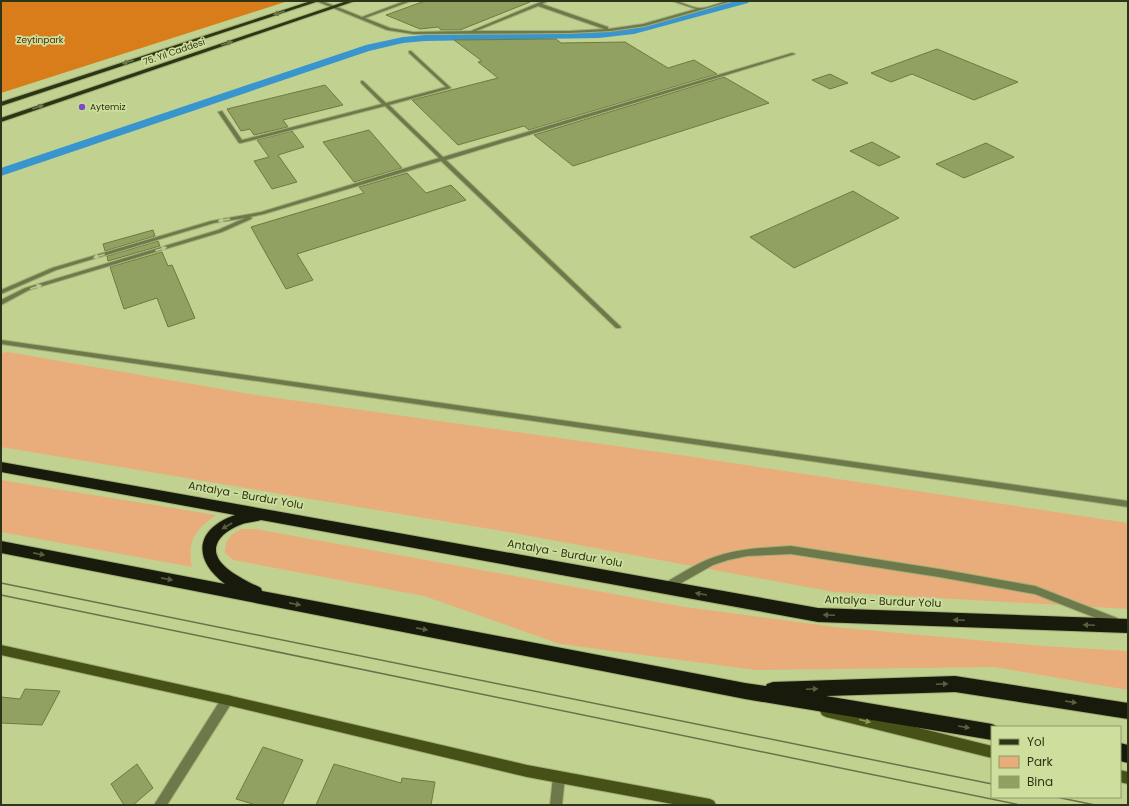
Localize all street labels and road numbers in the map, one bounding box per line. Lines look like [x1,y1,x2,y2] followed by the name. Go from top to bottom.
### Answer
[141,36,207,68] street label: 75. Yıl Caddesi
[187,477,305,513] street label: Antalya - Burdur Yolu
[506,535,624,571] street label: Antalya - Burdur Yolu
[824,591,942,611] street label: Antalya - Burdur Yolu

